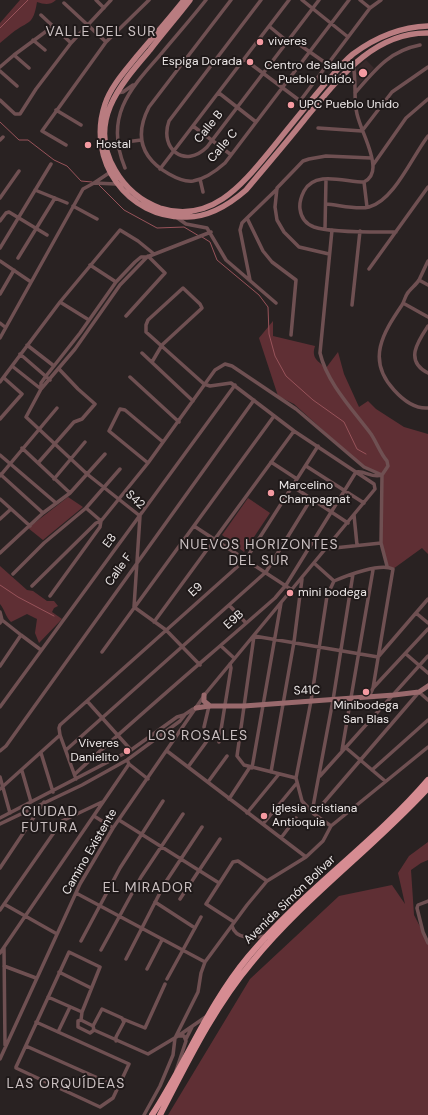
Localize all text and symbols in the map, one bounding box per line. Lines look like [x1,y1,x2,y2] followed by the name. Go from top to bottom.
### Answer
[46,24,156,40] district label: VALLE DEL SUR
[268,35,307,49] place label: viveres
[255,37,265,47] marker: viveres
[162,55,242,69] place label: Espiga Dorada
[245,57,255,67] marker: Espiga Dorada
[264,59,354,87] place label: Centro de Salud Pueblo Unido.
[357,67,369,79] marker: Centro de Salud Pueblo Unido.
[299,98,399,112] place label: UPC Pueblo Unido
[286,100,296,110] marker: UPC Pueblo Unido
[192,108,226,146] street label: Calle B
[205,126,241,166] street label: Calle C
[96,138,131,152] place label: Hostal
[83,140,93,150] marker: Hostal
[279,479,350,507] place label: Marcelino Champagnat
[122,488,148,512] street label: S42
[266,488,276,498] marker: Marcelino Champagnat
[100,531,120,551] street label: E8
[179,537,339,570] district label: NUEVOS HORIZONTES DEL SUR
[102,551,136,589] street label: Calle F
[186,580,206,600] street label: E9
[298,586,367,600] place label: mini bodega
[285,588,295,598] marker: mini bodega
[221,607,247,633] street label: E9B
[293,683,321,699] street label: S41C
[361,687,371,697] marker: Minibodega San Blas
[334,699,398,727] place label: Minibodega San Blas
[148,728,248,744] district label: LOS ROSALES
[70,737,119,765] place label: Viveres Danielito
[122,746,132,756] marker: Viveres Danielito
[272,802,357,830] place label: iglesia cristiana Antioquia
[21,804,79,836] district label: CIUDAD FUTURA
[60,806,120,898] street label: Camino Existente
[259,811,269,821] marker: iglesia cristiana Antioquia
[241,853,339,947] street label: Avenida Simón Bolívar
[103,880,193,896] district label: EL MIRADOR
[7,1076,125,1092] district label: LAS ORQUÍDEAS

